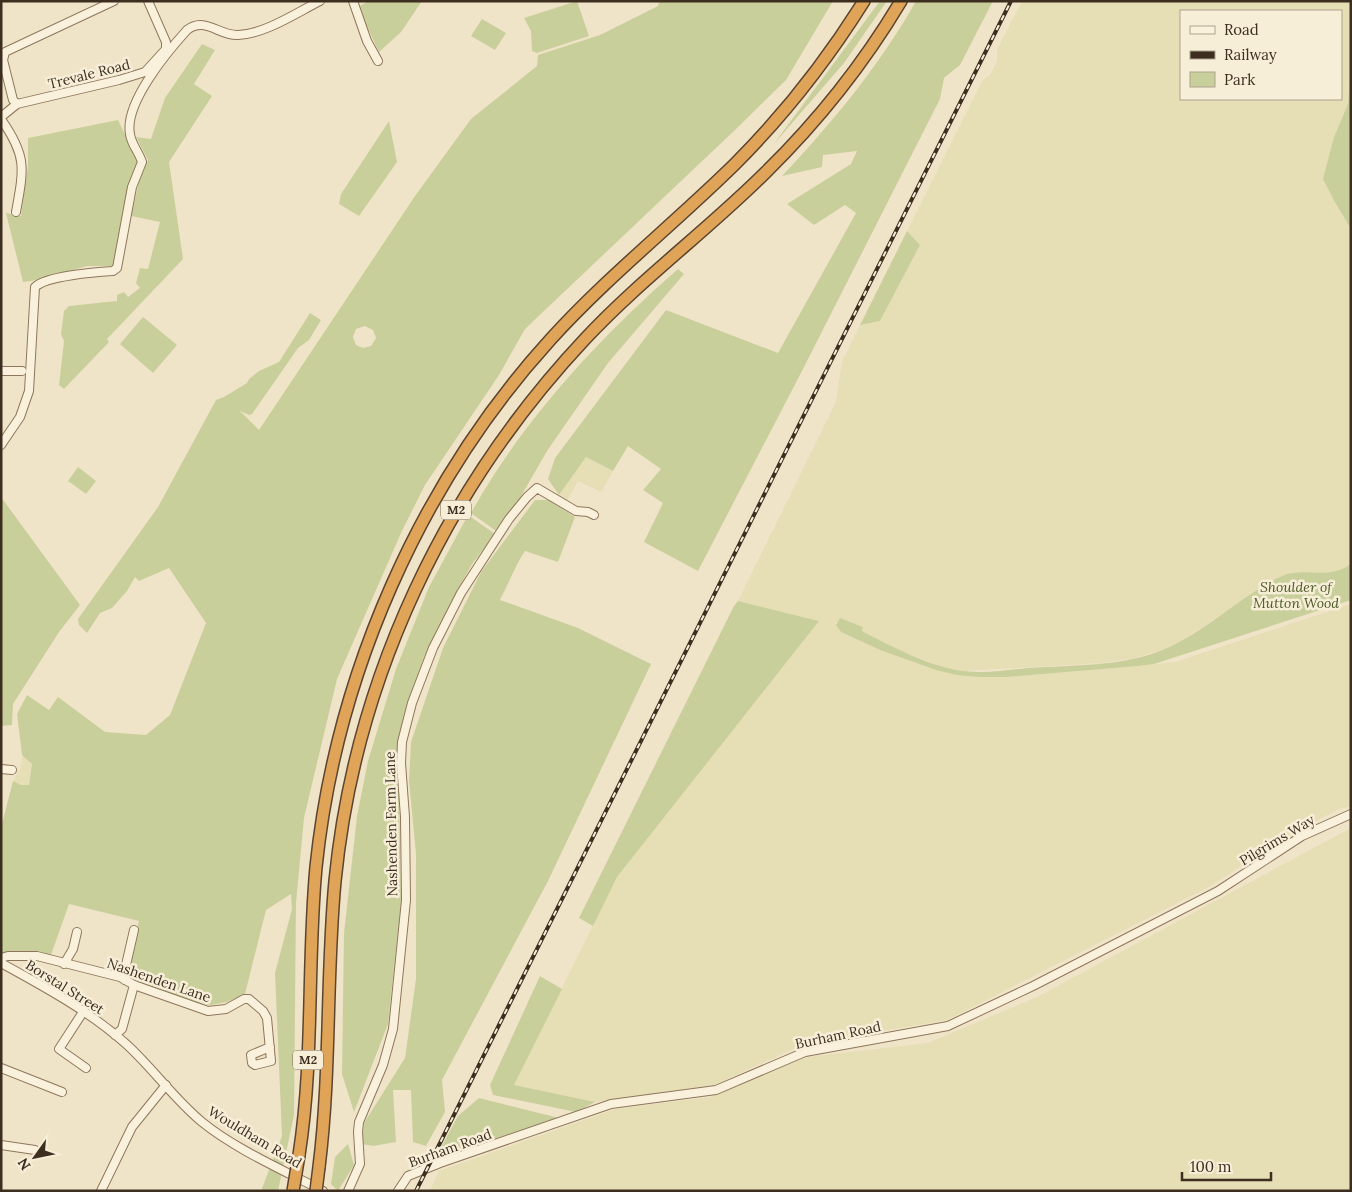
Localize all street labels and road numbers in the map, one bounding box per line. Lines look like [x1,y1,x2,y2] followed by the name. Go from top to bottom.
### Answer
[46,55,132,93] street label: Trevale Road
[441,500,471,520] road number: M2
[381,751,401,897] street label: Nashenden Farm Lane
[1236,810,1318,869] street label: Pilgrims Way
[105,954,214,1006] street label: Nashenden Lane
[22,956,108,1019] street label: Borstal Street
[793,1017,883,1053] street label: Burham Road
[293,1050,323,1070] road number: M2
[205,1102,305,1172] street label: Wouldham Road
[406,1125,494,1171] street label: Burham Road

